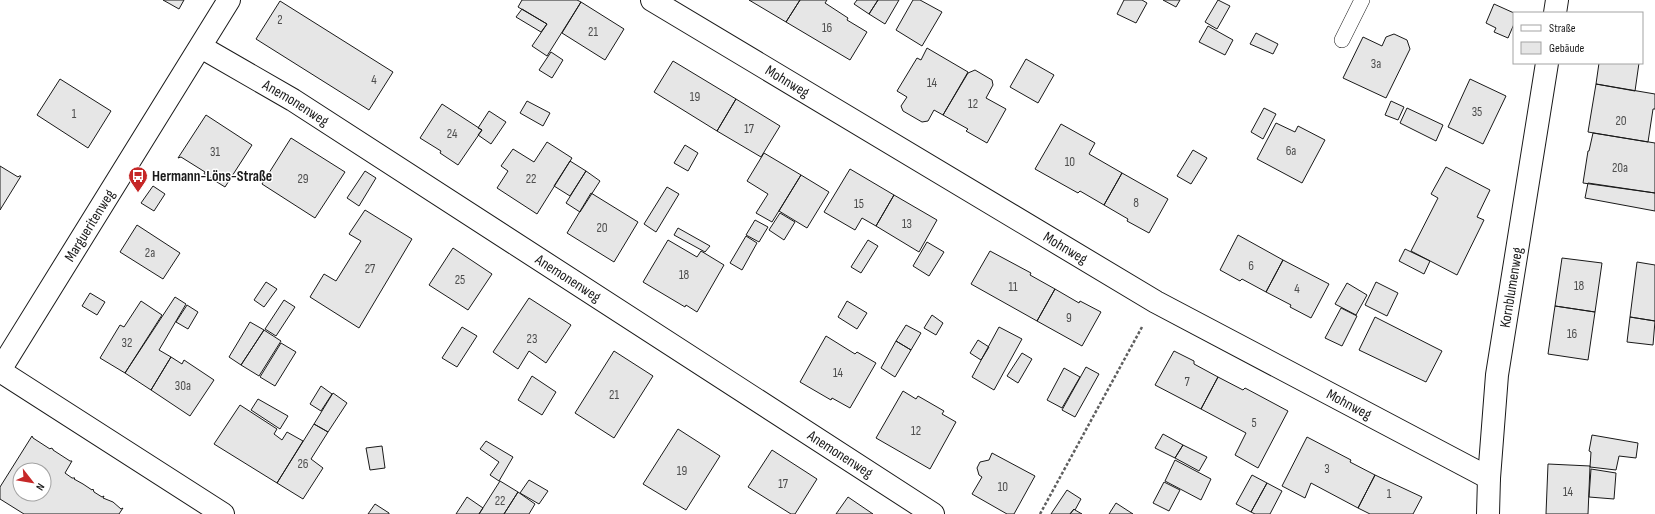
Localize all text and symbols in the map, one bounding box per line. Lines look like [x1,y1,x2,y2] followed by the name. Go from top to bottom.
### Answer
[277,12,283,28] house number: 2
[1513,12,1643,64] legend
[822,20,832,36] house number: 16
[1549,21,1576,36] text: Straße
[588,24,598,40] house number: 21
[1549,41,1584,56] text: Gebäude
[1371,56,1381,72] house number: 3a
[762,61,813,102] street label: Mohnweg
[371,72,377,88] house number: 4
[258,75,332,131] street label: Anemonenweg
[927,75,938,91] house number: 14
[690,89,700,105] house number: 19
[968,96,978,112] house number: 12
[1472,104,1482,120] house number: 35
[72,106,77,122] house number: 1
[1615,113,1627,129] house number: 20
[744,121,755,137] house number: 17
[447,126,458,142] house number: 24
[1286,143,1296,159] house number: 6a
[210,144,220,160] house number: 31
[1065,154,1075,170] house number: 10
[1612,160,1628,176] house number: 20a
[127,165,149,193] bus stop icon: Hermann-Löns-Straße
[152,167,272,186] place label: Hermann-Löns-Straße
[297,171,309,187] house number: 29
[526,171,536,187] house number: 22
[60,186,119,265] street label: Margueritenweg
[1133,195,1139,211] house number: 8
[854,196,864,212] house number: 15
[902,216,912,232] house number: 13
[596,220,608,236] house number: 20
[1040,228,1091,269] street label: Mohnweg
[145,245,155,261] house number: 2a
[1496,246,1527,329] street label: Kornblumenweg
[531,250,604,307] street label: Anemonenweg
[1248,258,1254,274] house number: 6
[365,261,376,277] house number: 27
[679,267,689,283] house number: 18
[455,272,465,288] house number: 25
[1574,278,1584,294] house number: 18
[1008,279,1018,295] house number: 11
[1294,281,1300,297] house number: 4
[1066,310,1072,326] house number: 9
[1567,326,1577,342] house number: 16
[527,331,537,347] house number: 23
[122,335,132,351] house number: 32
[833,365,844,381] house number: 14
[1184,374,1190,390] house number: 7
[175,378,191,394] house number: 30a
[1323,385,1375,424] street label: Mohnweg
[609,387,619,403] house number: 21
[1251,415,1257,431] house number: 5
[911,423,921,439] house number: 12
[803,426,876,483] street label: Anemonenweg
[297,456,309,472] house number: 26
[1324,461,1330,477] house number: 3
[12,462,52,502] north arrow
[677,463,687,479] house number: 19
[778,476,789,492] house number: 17
[998,479,1008,495] house number: 10
[33,481,47,493] text: N
[1563,484,1574,500] house number: 14
[1387,486,1392,502] house number: 1
[495,493,505,509] house number: 22

